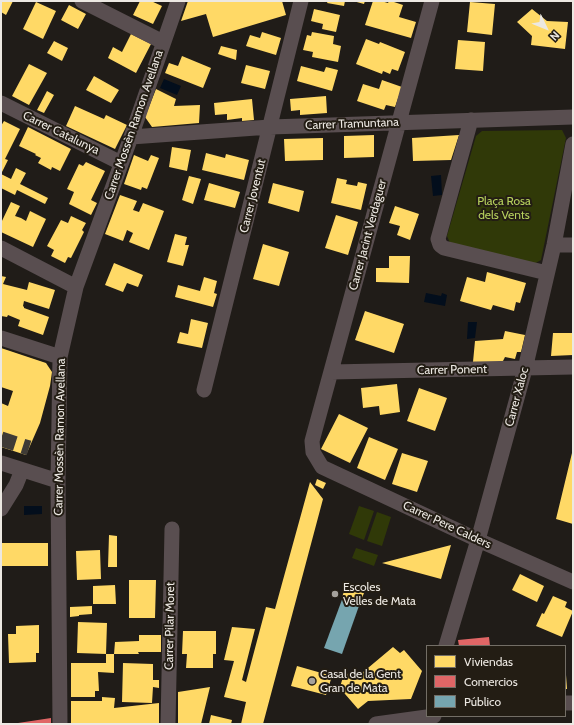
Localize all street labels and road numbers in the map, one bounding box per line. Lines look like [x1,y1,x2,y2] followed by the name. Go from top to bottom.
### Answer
[102,48,166,202] street label: Carrer Mossèn Ramon Avellana
[20,108,102,158] street label: Carrer Catalunya
[305,115,399,133] street label: Carrer Tramuntana
[237,158,269,234] street label: Carrer Joventut
[346,178,390,292] street label: Carrer Jacint Verdaguer
[51,358,69,516] street label: Carrer Mossèn Ramon Avellana
[417,362,487,378] street label: Carrer Ponent
[502,366,532,428] street label: Carrer Xaloc
[400,498,494,552] street label: Carrer Pere Calders
[162,582,178,670] street label: Carrer Pilar Moret

